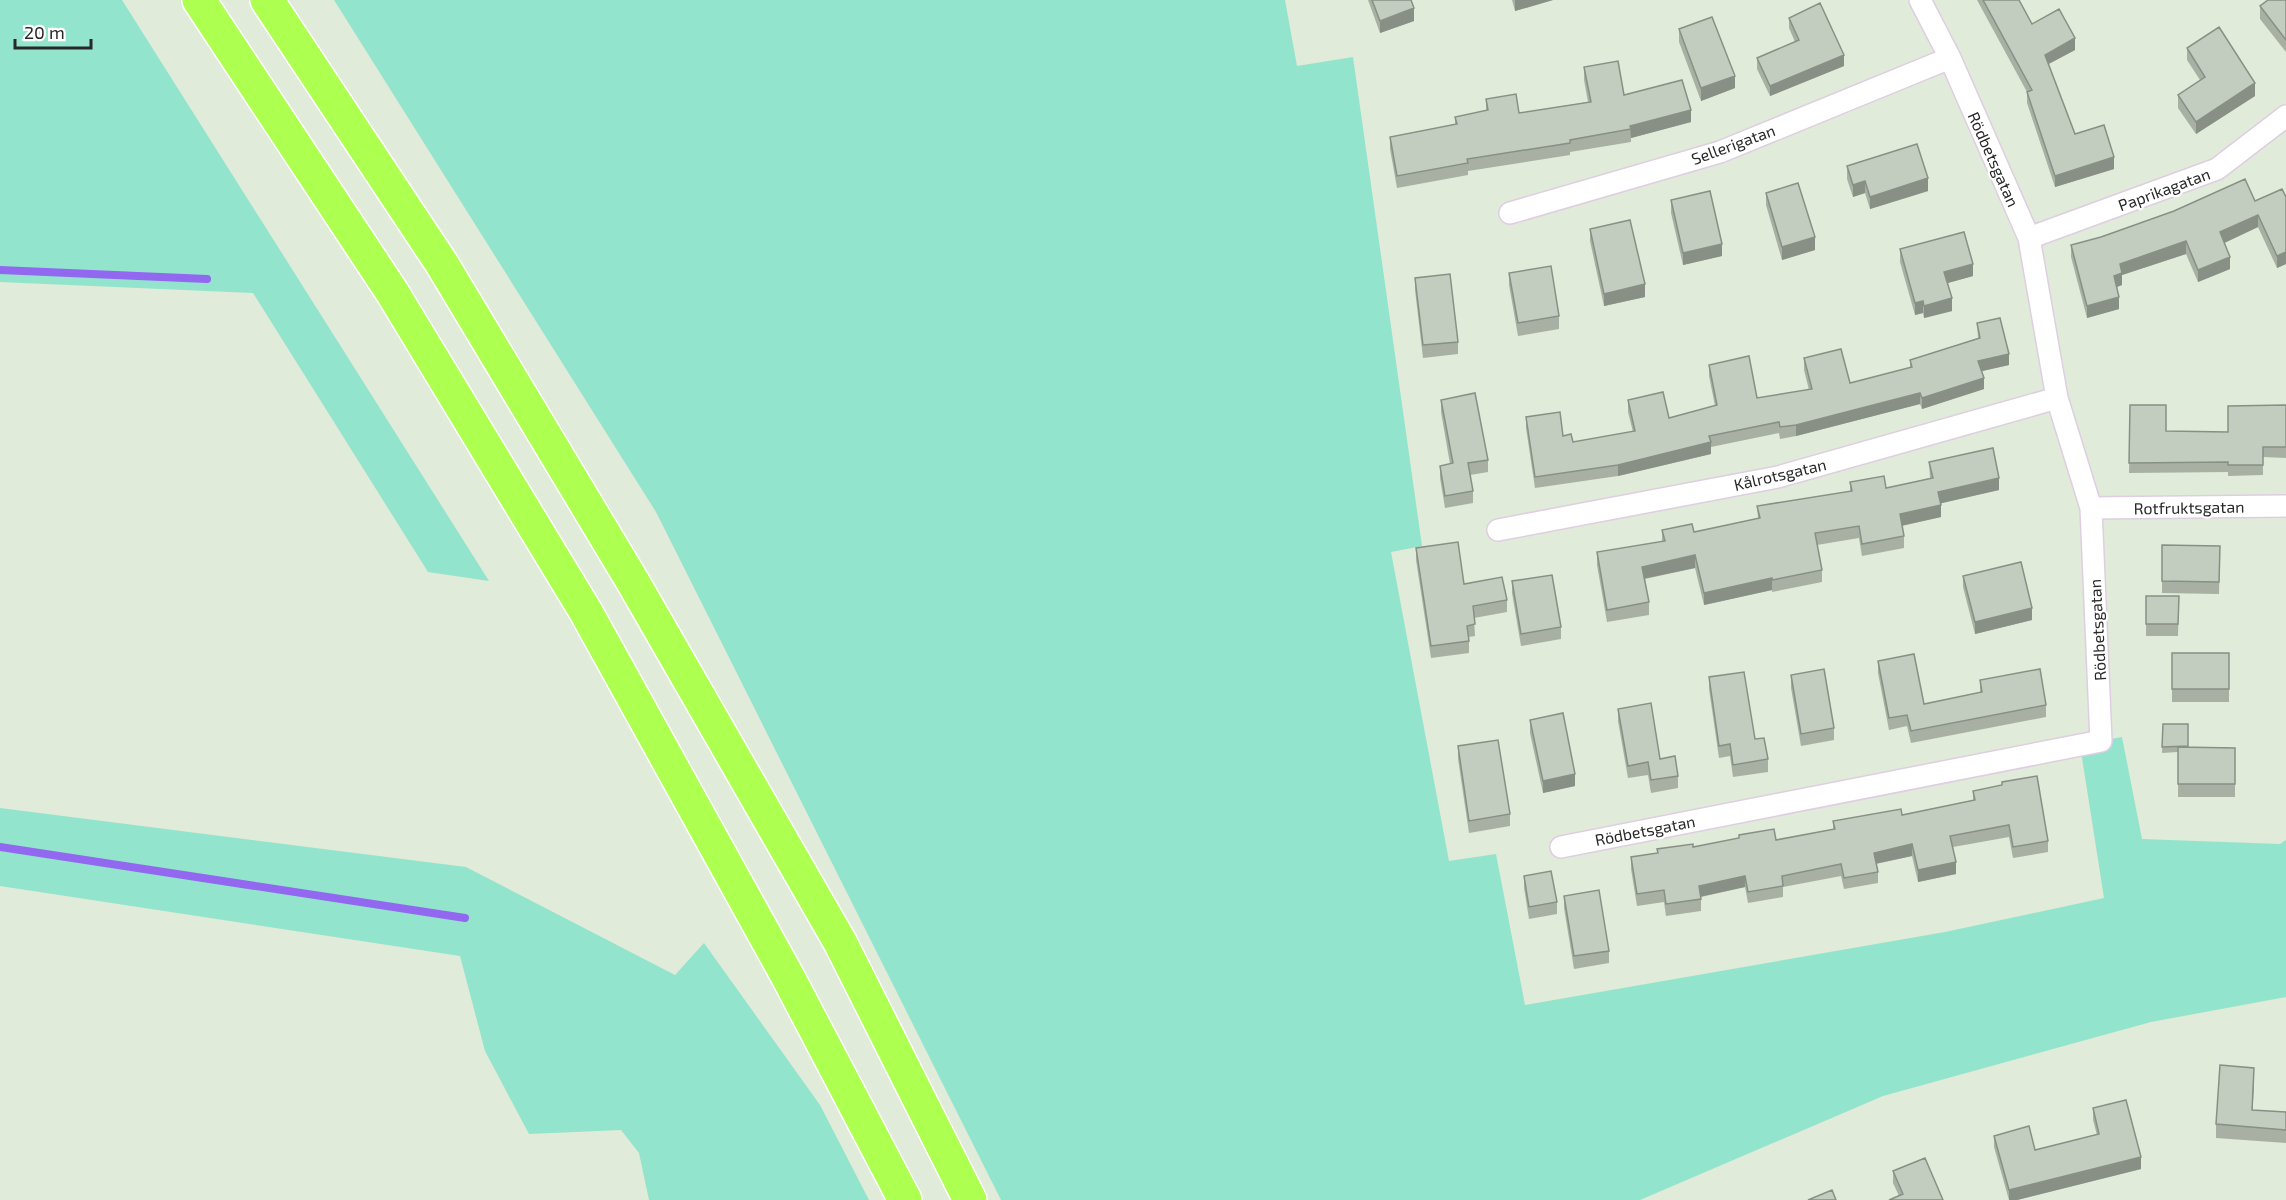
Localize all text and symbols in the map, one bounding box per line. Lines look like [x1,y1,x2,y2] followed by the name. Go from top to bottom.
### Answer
[15,12,92,50] scale bar
[24,21,65,43] text: 20 m
[1965,109,2023,209] street label: Rödbetsgatan
[1688,120,1778,168] street label: Sellerigatan
[2115,164,2213,214] street label: Paprikagatan
[1732,454,1828,494] street label: Kålrotsgatan
[2133,497,2245,517] street label: Rotfruktsgatan
[2085,579,2109,681] street label: Rödbetsgatan
[1593,811,1697,849] street label: Rödbetsgatan

